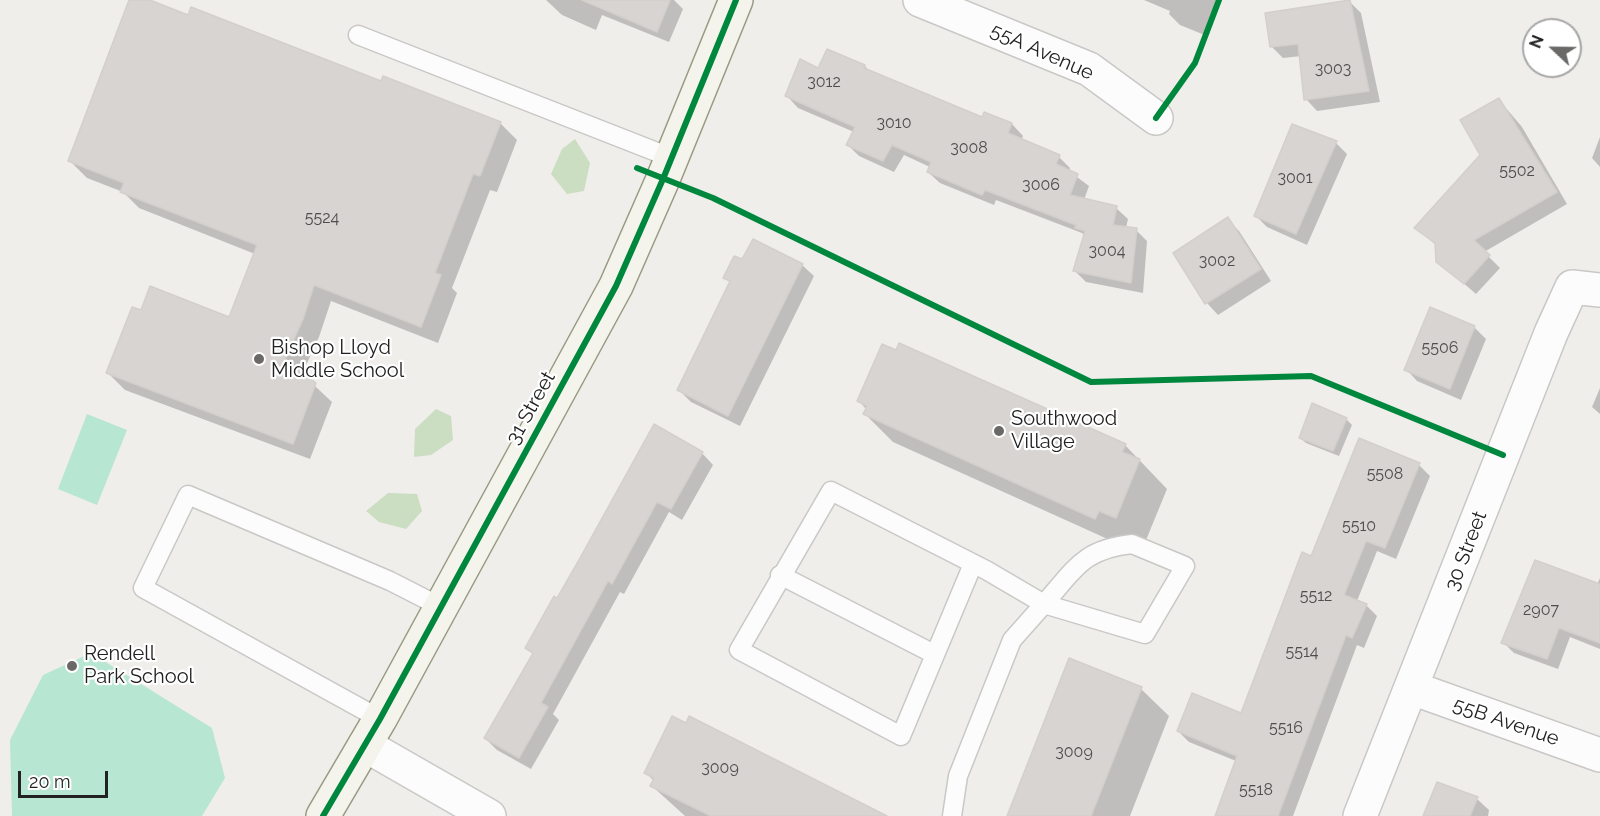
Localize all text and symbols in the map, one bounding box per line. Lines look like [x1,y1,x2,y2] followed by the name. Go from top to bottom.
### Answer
[1522,18,1582,78] north arrow
[987,19,1097,85] street label: 55A Avenue
[1526,33,1548,51] text: N
[1315,59,1351,79] house number: 3003
[807,72,841,92] house number: 3012
[877,113,911,133] house number: 3010
[950,138,988,158] house number: 3008
[1499,161,1535,181] house number: 5502
[1278,168,1312,188] house number: 3001
[1022,175,1060,195] house number: 3006
[305,208,339,228] house number: 5524
[1089,241,1125,261] house number: 3004
[1199,251,1235,271] house number: 3002
[271,336,404,383] place label: Bishop Lloyd Middle School
[1422,338,1458,358] house number: 5506
[252,352,266,366] marker: Bishop Lloyd Middle School
[501,367,561,449] street label: 31 Street
[1011,407,1117,454] place label: Southwood Village
[992,424,1006,438] marker: Southwood Village
[1367,464,1403,484] house number: 5508
[1440,508,1492,594] street label: 30 Street
[1342,516,1376,536] house number: 5510
[1300,586,1332,606] house number: 5512
[1523,600,1559,620] house number: 2907
[84,642,194,689] place label: Rendell Park School
[1285,642,1319,662] house number: 5514
[65,659,79,673] marker: Rendell Park School
[1450,693,1562,751] street label: 55B Avenue
[1269,718,1303,738] house number: 5516
[1055,742,1093,762] house number: 3009
[701,758,739,778] house number: 3009
[21,759,111,797] scale bar
[29,771,71,792] text: 20 m
[1239,780,1273,800] house number: 5518

